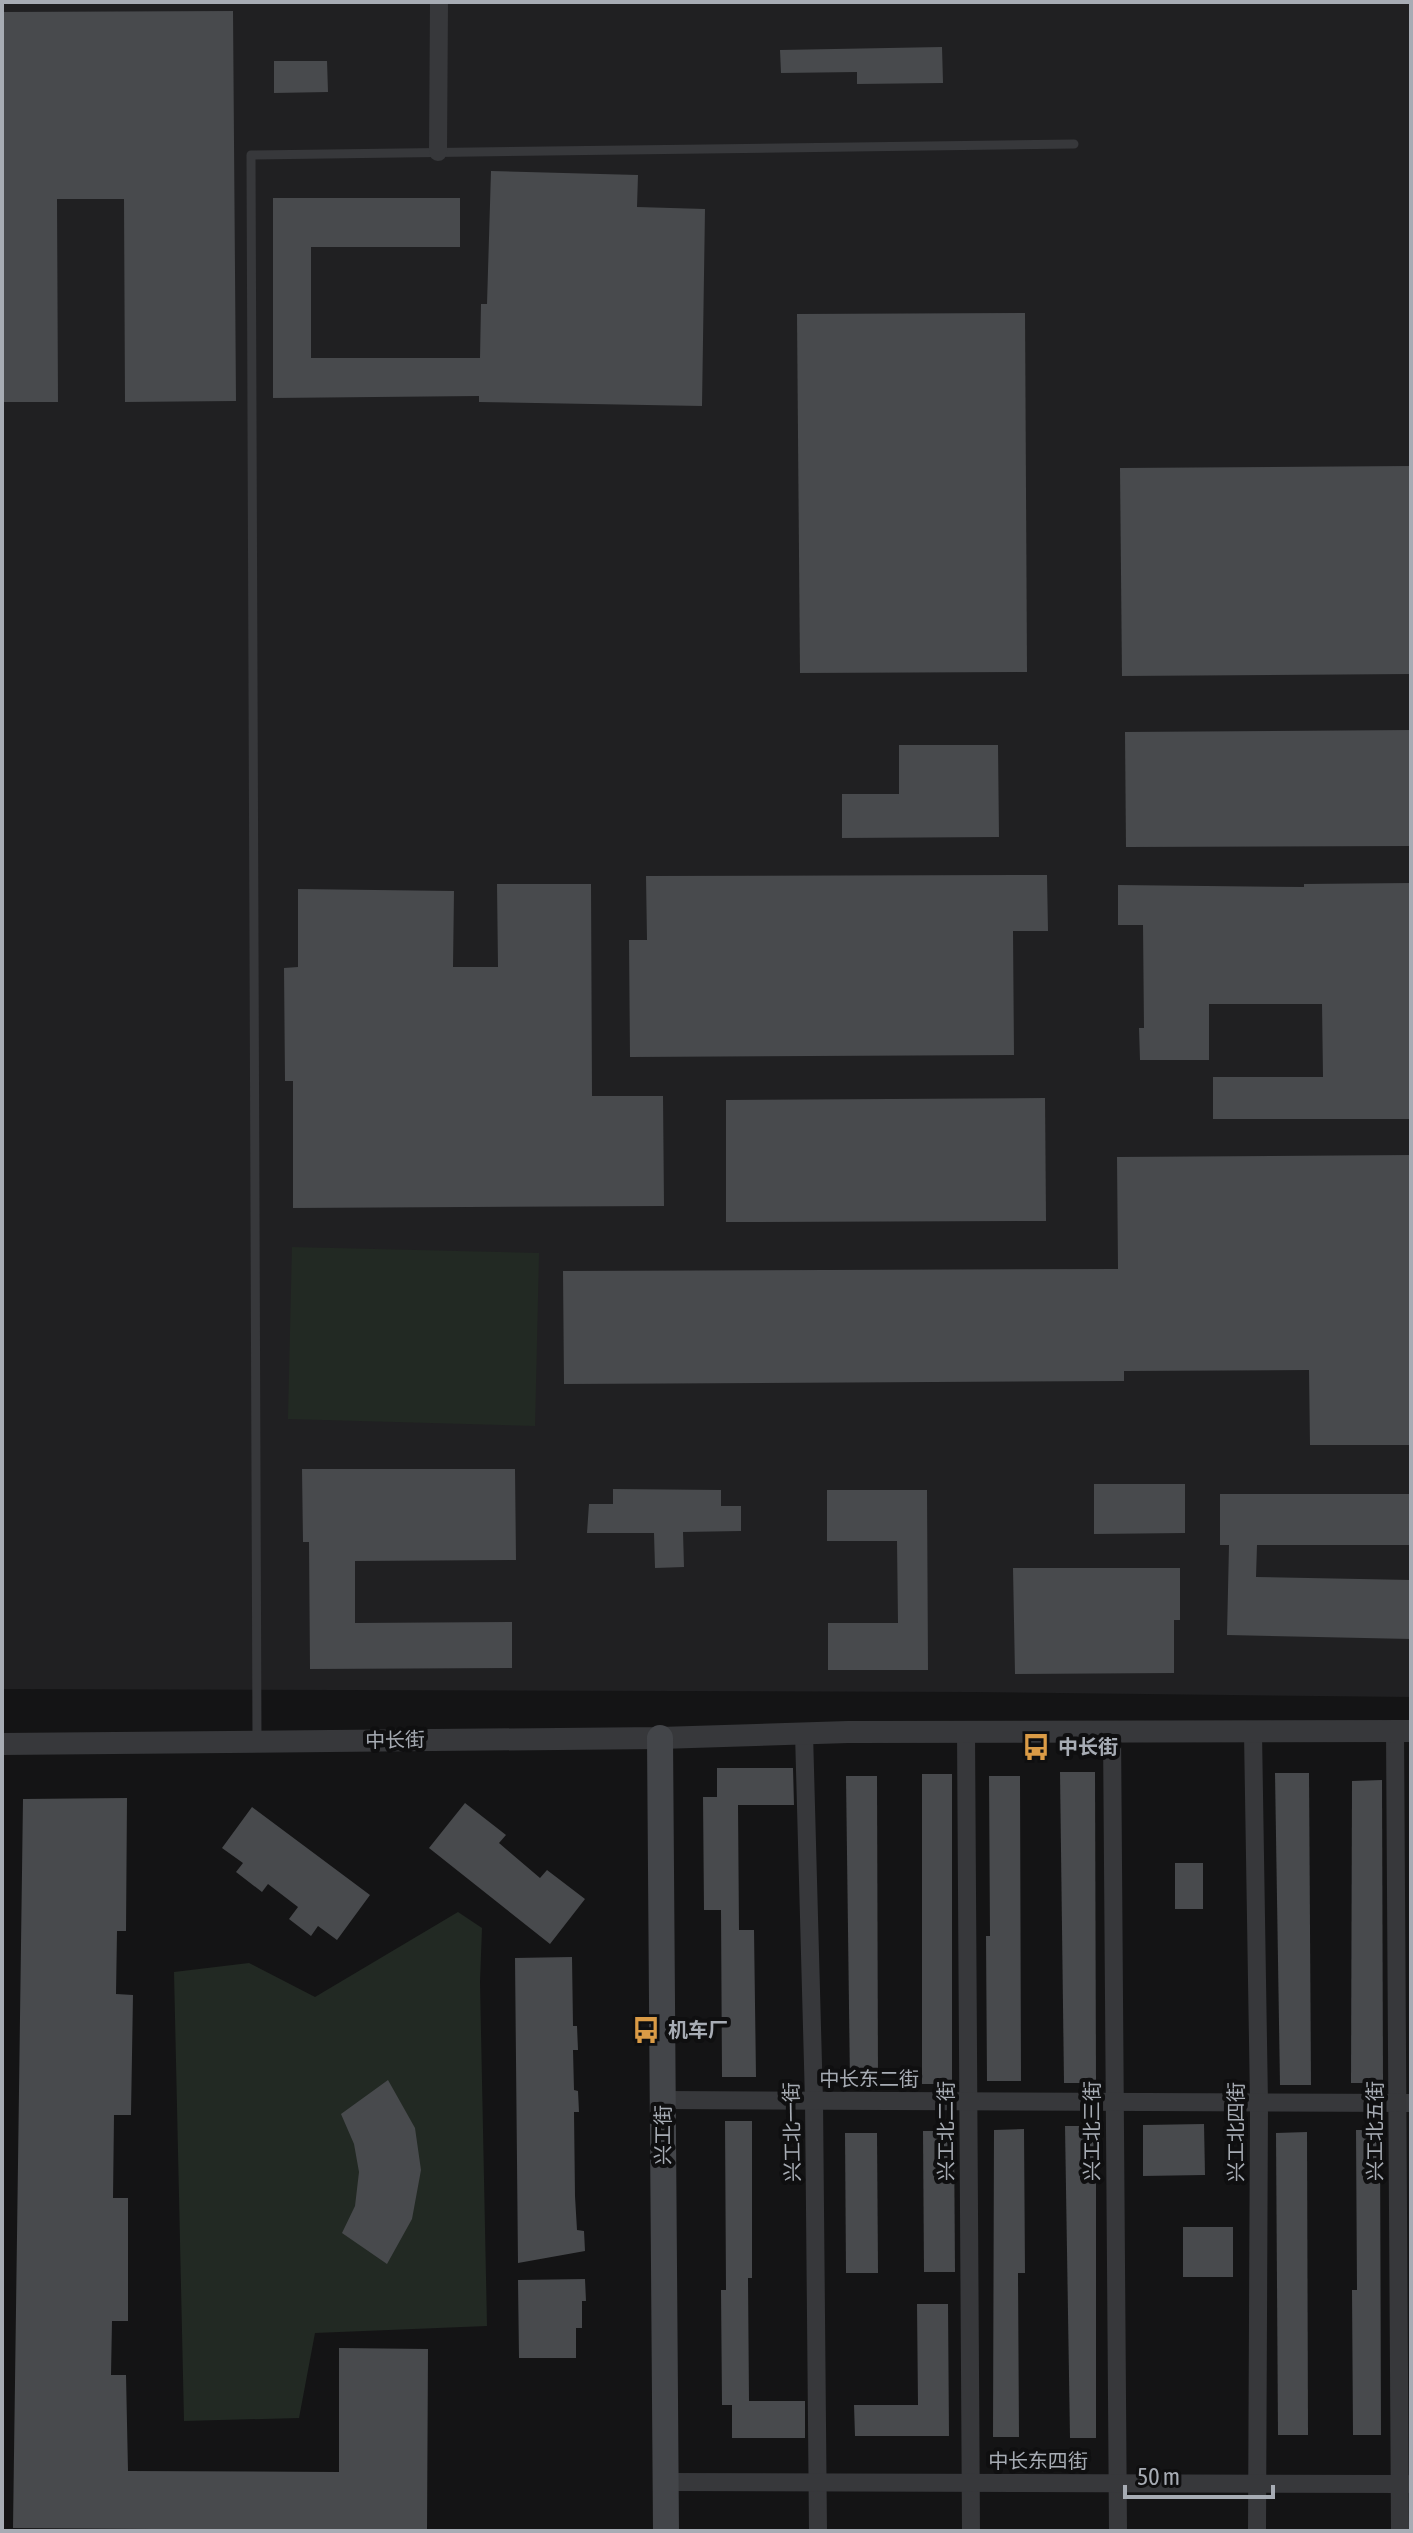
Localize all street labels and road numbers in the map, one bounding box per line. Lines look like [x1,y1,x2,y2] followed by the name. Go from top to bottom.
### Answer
[365,1727,425,1752] street label: 中长街
[819,2067,919,2090] street label: 中长东二街
[934,2081,957,2181] street label: 兴工北二街
[1080,2081,1103,2181] street label: 兴工北三街
[1363,2081,1386,2181] street label: 兴工北五街
[779,2082,804,2182] street label: 兴工北一街
[1224,2082,1247,2182] street label: 兴工北四街
[651,2105,674,2165] street label: 兴工街
[988,2449,1088,2472] street label: 中长东四街

